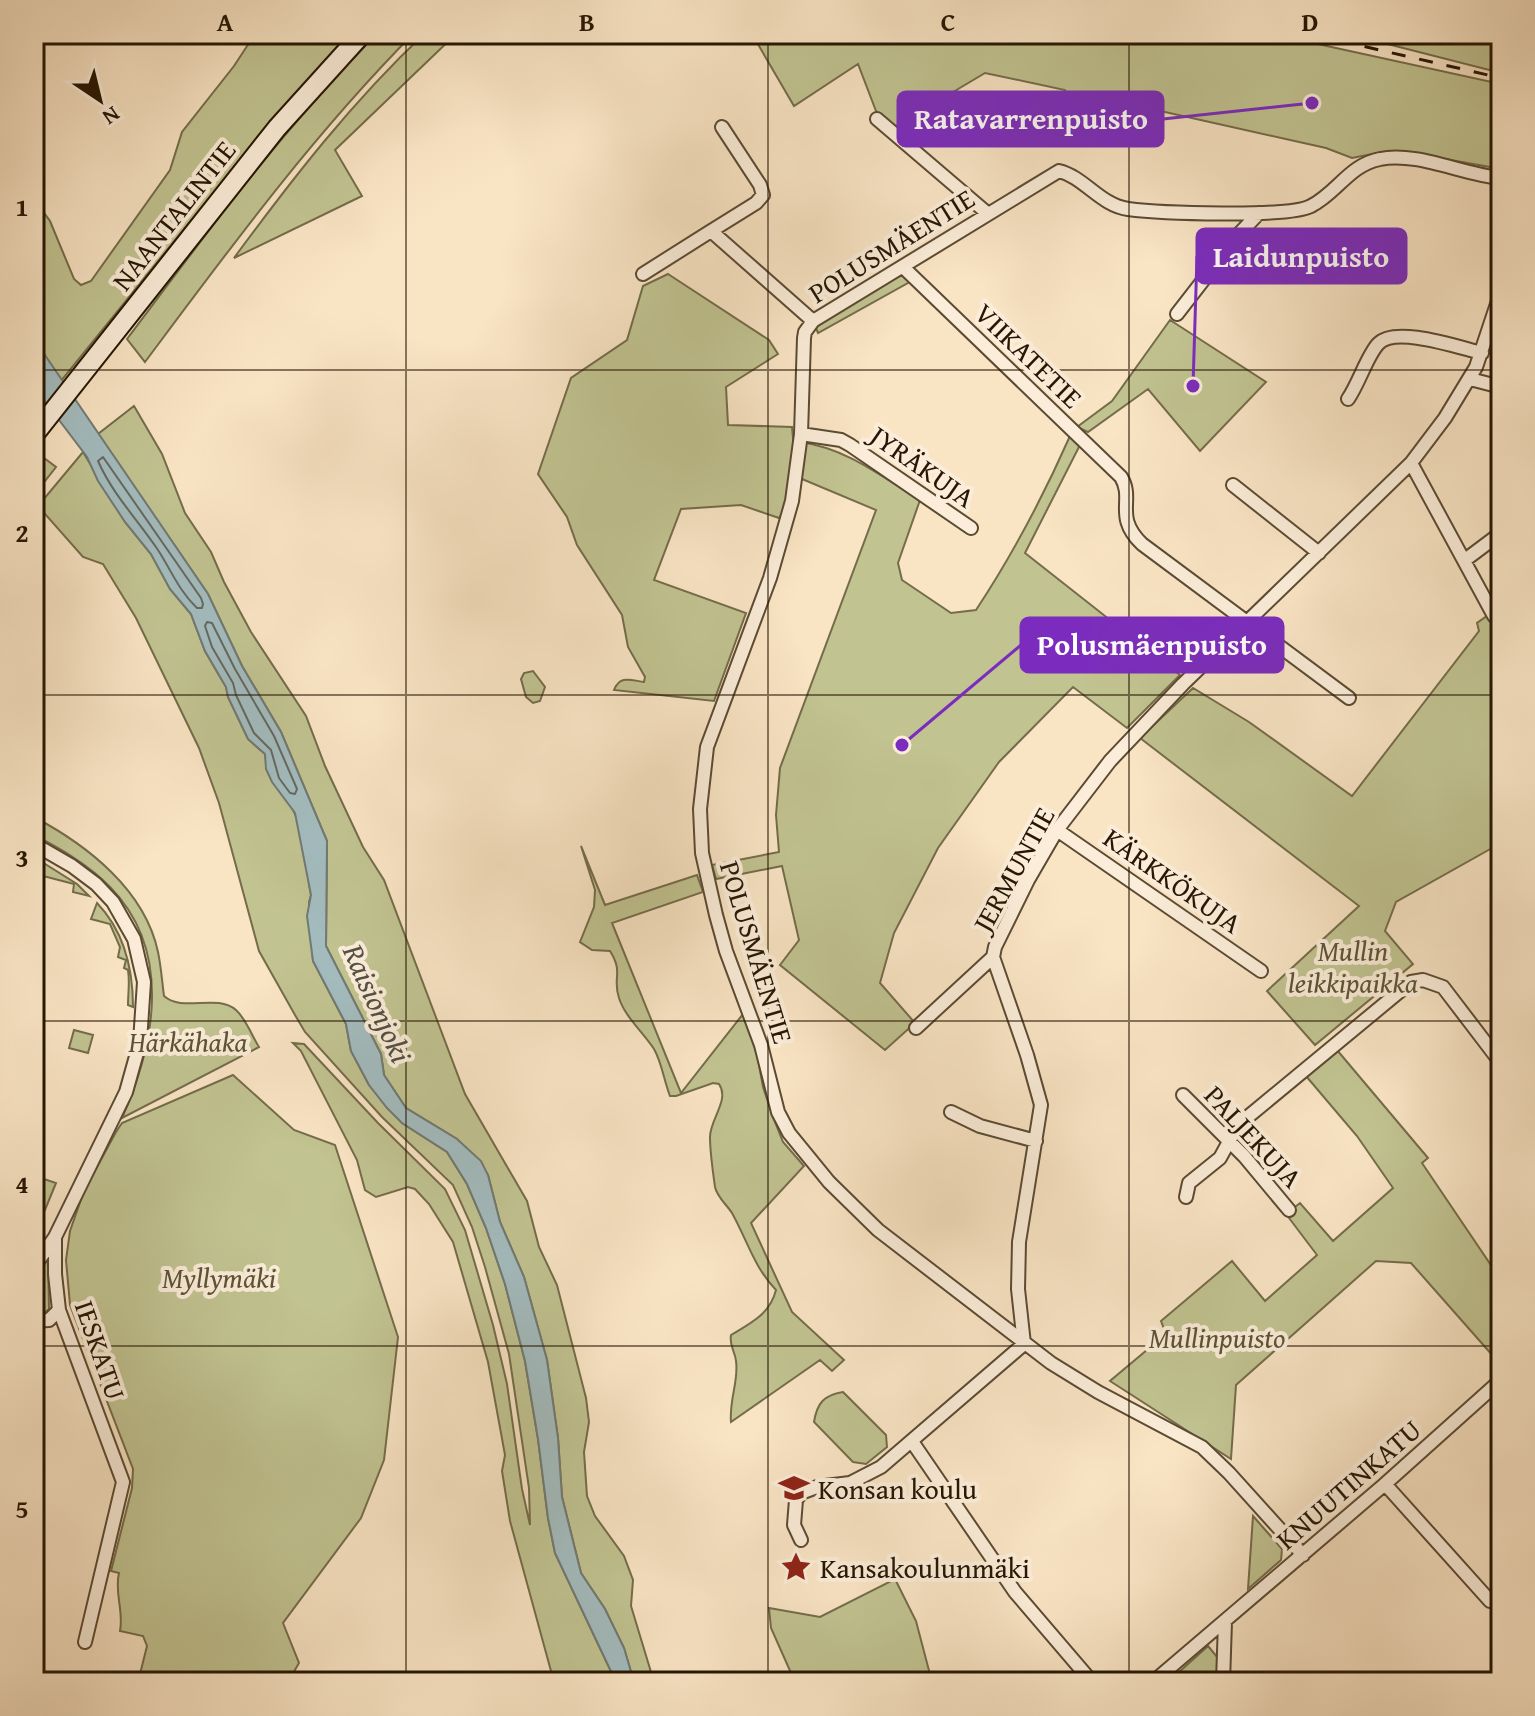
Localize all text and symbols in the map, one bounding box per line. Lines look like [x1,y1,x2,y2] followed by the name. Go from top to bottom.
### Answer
[217,2,234,41] text: A
[579,2,595,41] text: B
[941,2,955,41] text: C
[1302,2,1318,41] text: D
[60,60,140,140] north arrow
[898,92,1163,146] callout: Ratavarrenpuisto
[914,96,1148,140] text: Ratavarrenpuisto
[96,99,127,134] text: N
[101,131,245,299] street label: NAANTALINTIE
[800,178,982,312] street label: POLUSMÄENTIE
[15,187,29,226] text: 1
[1197,229,1406,283] callout: Laidunpuisto
[1213,234,1389,278] text: Laidunpuisto
[966,293,1092,417] street label: VIIKATETIE
[860,413,984,517] street label: JYRÄKUJA
[15,513,29,552] text: 2
[1021,618,1283,672] callout: Polusmäenpuisto
[1037,622,1267,666] text: Polusmäenpuisto
[960,799,1064,942] street label: JERMUNTIE
[1095,817,1251,943] street label: KÄRKKÖKUJA
[15,838,29,877] text: 3
[710,856,804,1048] street label: POLUSMÄENTIE
[1288,930,1418,1003] park label: Mullin leikkipaikka
[332,936,424,1070] water label: Raisionjoki
[128,1021,248,1062] park label: Härkähaka
[1195,1075,1313,1197] street label: PALJEKUJA
[15,1164,29,1203] text: 4
[162,1257,276,1298] park label: Myllymäki
[65,1295,137,1405] street label: IESKATU
[1149,1317,1285,1358] park label: Mullinpuisto
[1266,1409,1430,1559] street label: KNUUTINKATU
[818,1468,977,1509] place label: Konsan koulu
[777,1471,811,1505] school or university icon: Konsan koulu
[15,1489,29,1528] text: 5
[820,1547,1030,1588] place label: Kansakoulunmäki
[779,1550,813,1584] place icon: Kansakoulunmäki

